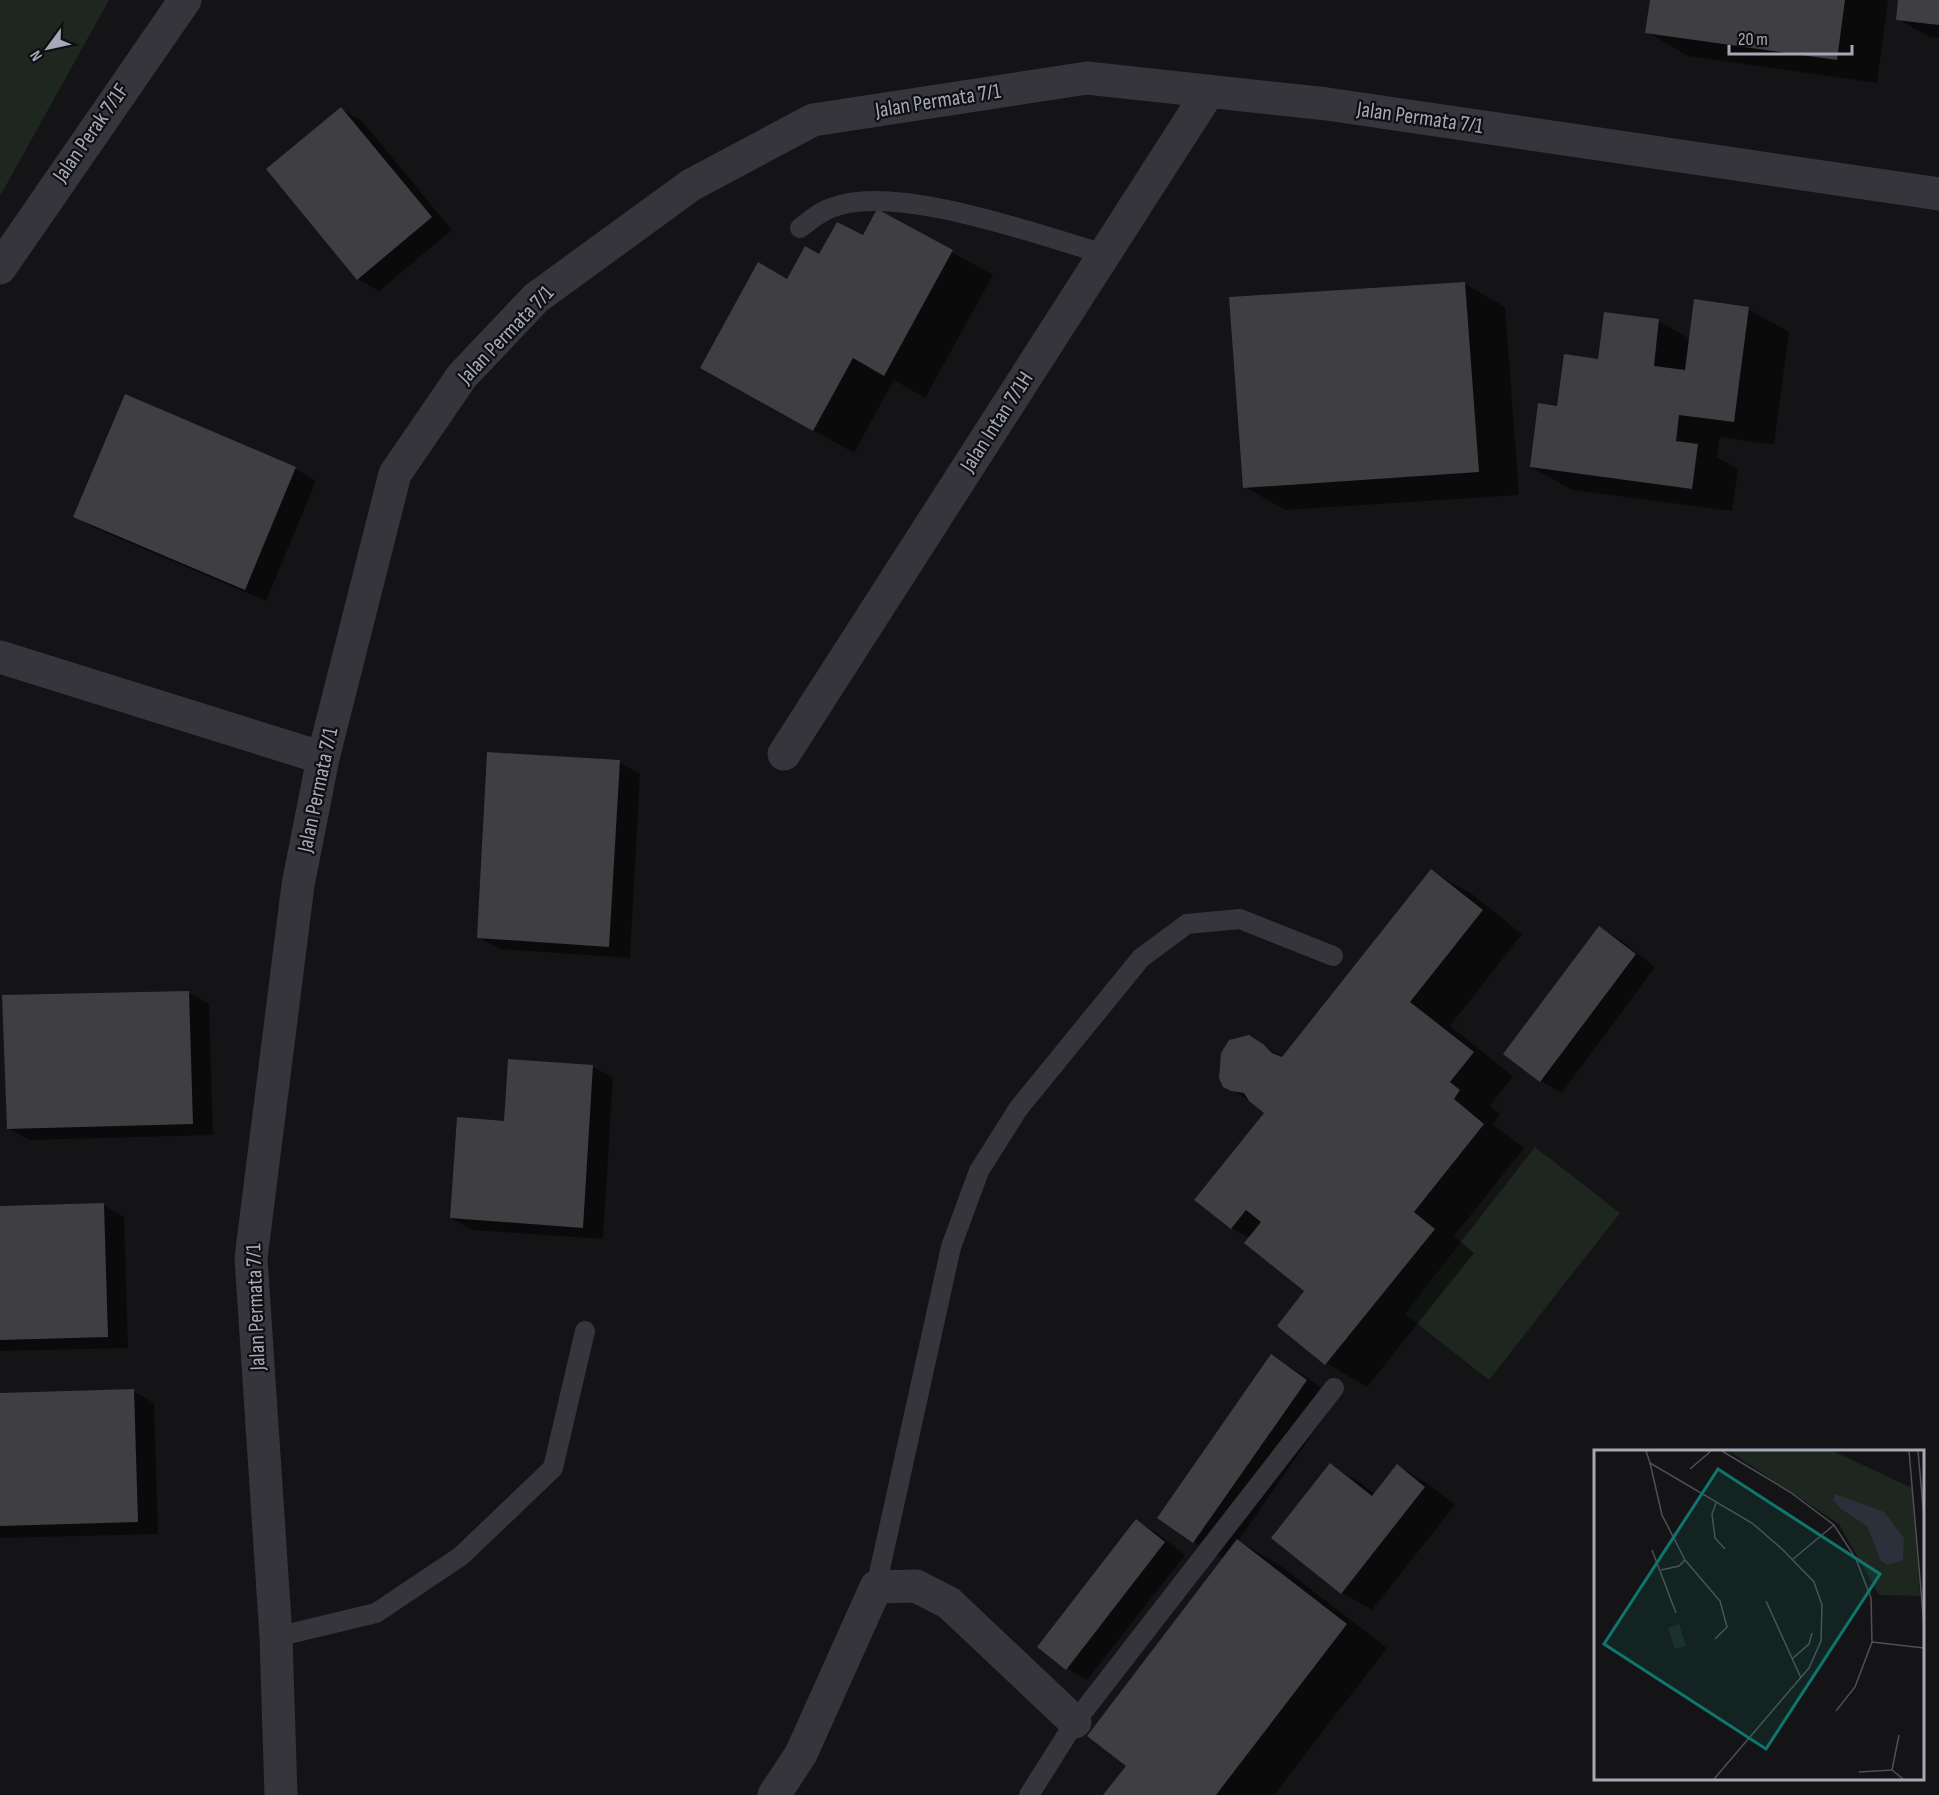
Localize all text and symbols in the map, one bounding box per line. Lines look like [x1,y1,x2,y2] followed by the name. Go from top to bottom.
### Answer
[18,18,78,78] north arrow
[1729,18,1852,56] scale bar
[1738,29,1768,50] text: 20 m
[26,47,47,64] text: N
[47,78,135,188] street label: Jalan Perak 7/1F
[872,78,1003,124] street label: Jalan Permata 7/1
[1354,96,1485,140] street label: Jalan Permata 7/1
[452,280,560,391] street label: Jalan Permata 7/1
[954,367,1040,478] street label: Jalan Intan 7/1H
[291,725,344,856] street label: Jalan Permata 7/1
[240,1243,272,1372] street label: Jalan Permata 7/1
[1594,1450,1924,1780] inset map

